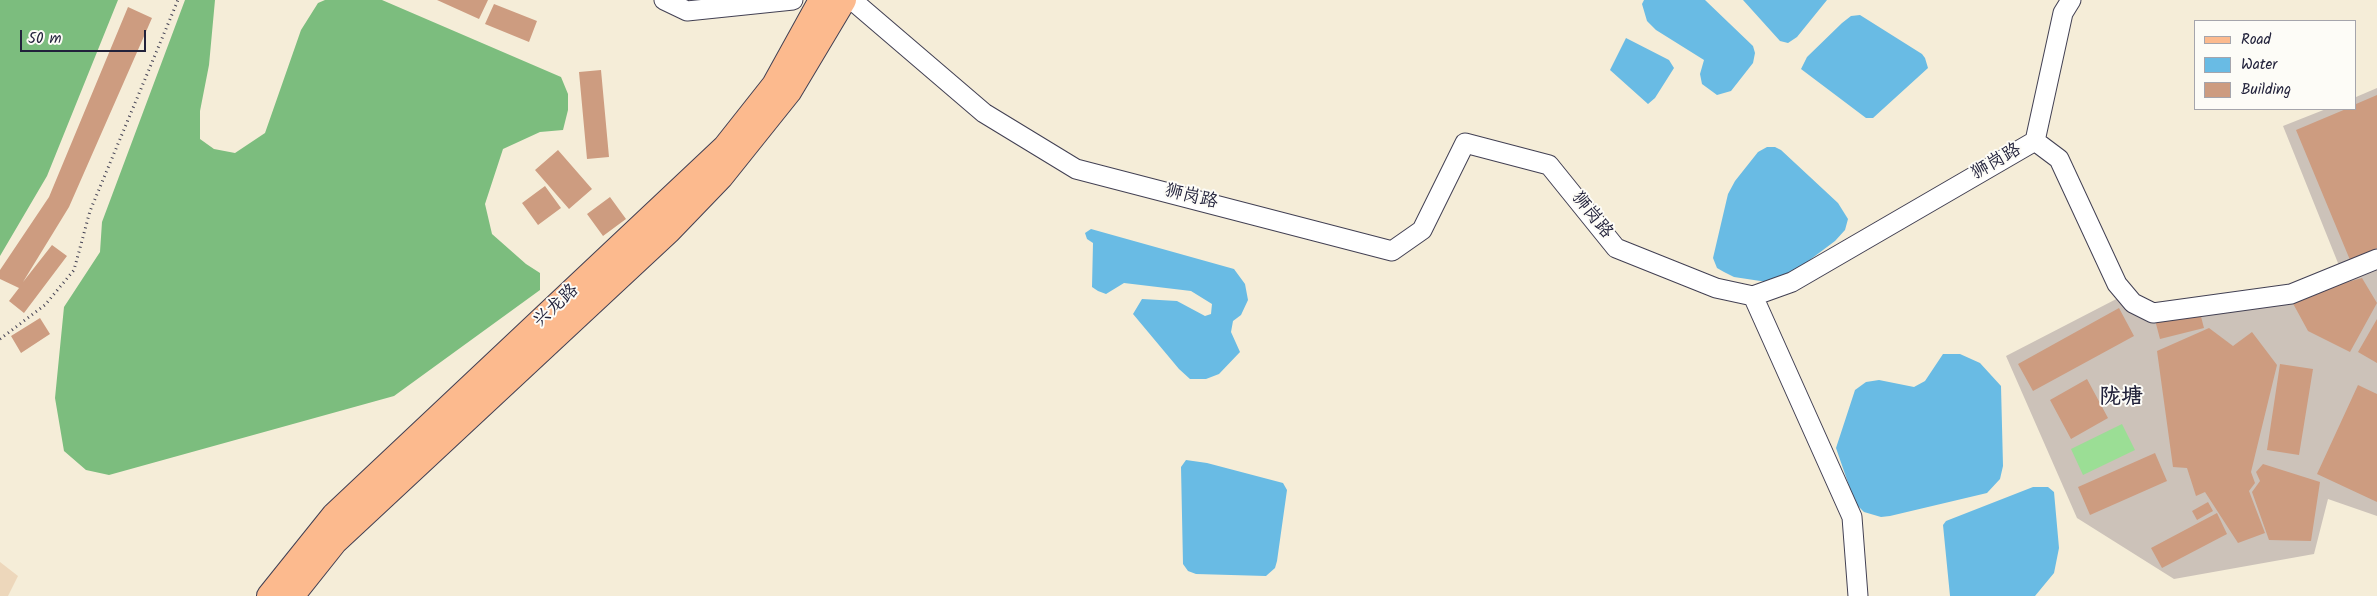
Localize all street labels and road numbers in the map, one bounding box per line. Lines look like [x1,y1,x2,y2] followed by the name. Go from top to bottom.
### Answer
[1968,140,2026,186] street label: 狮岗路
[1162,181,1220,215] street label: 狮岗路
[1566,188,1616,244] street label: 狮岗路
[530,281,584,333] street label: 兴龙路

